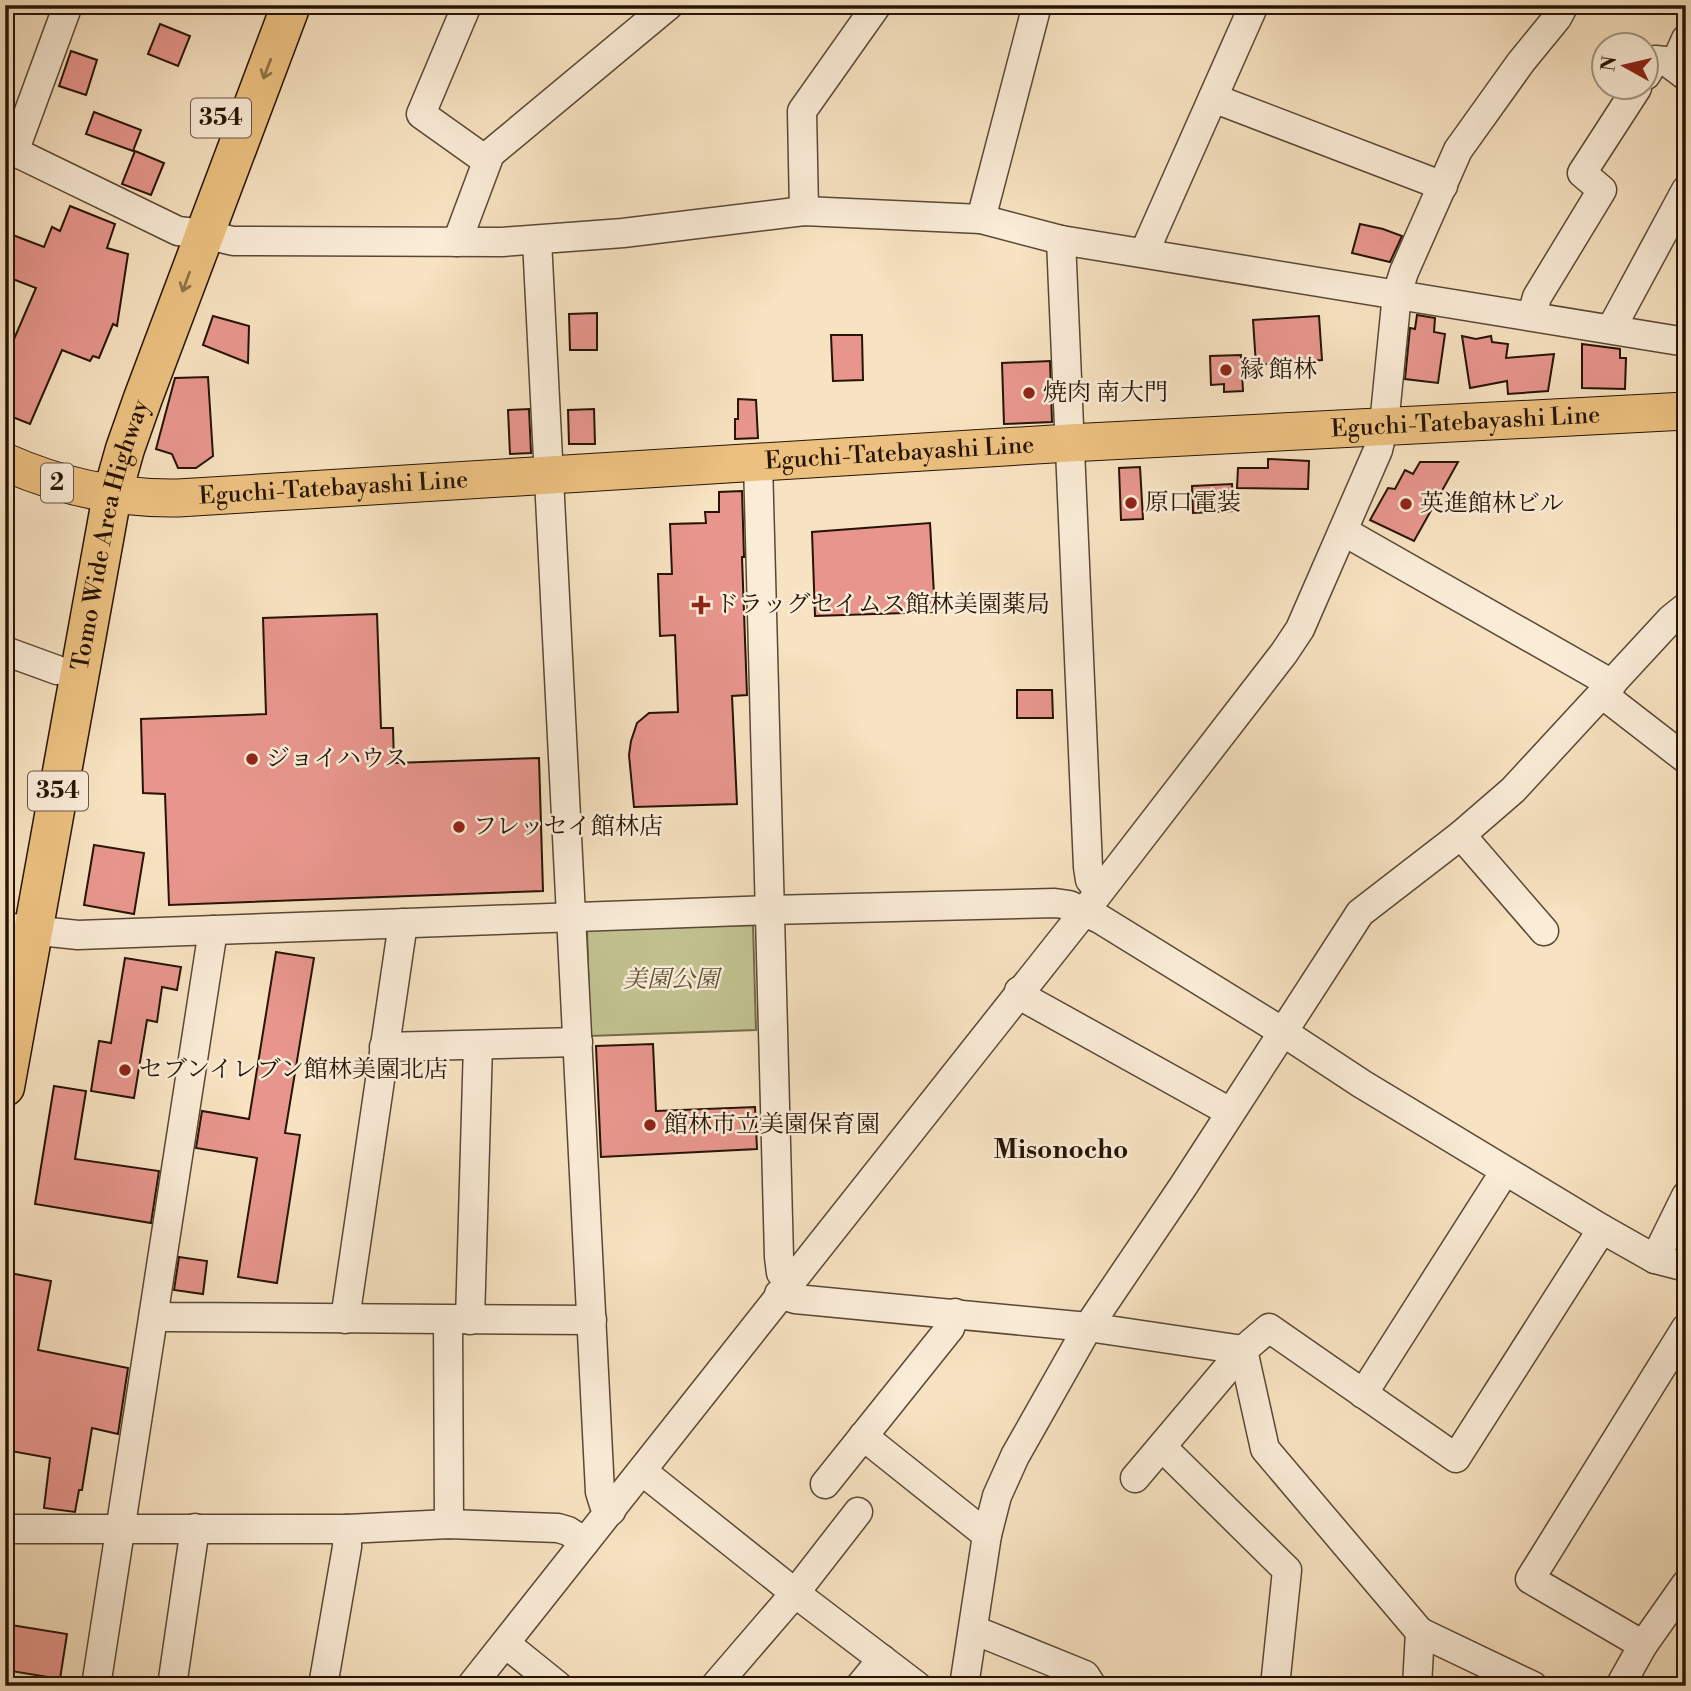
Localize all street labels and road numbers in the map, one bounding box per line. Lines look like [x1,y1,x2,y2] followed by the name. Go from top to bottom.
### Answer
[191,99,251,138] road number: 354
[66,395,156,673] street label: Tomo Wide Area Highway
[1330,400,1601,444] street label: Eguchi-Tatebayashi Line
[764,430,1035,477] street label: Eguchi-Tatebayashi Line
[41,463,73,503] road number: 2
[198,465,469,512] street label: Eguchi-Tatebayashi Line
[28,772,88,810] road number: 354

